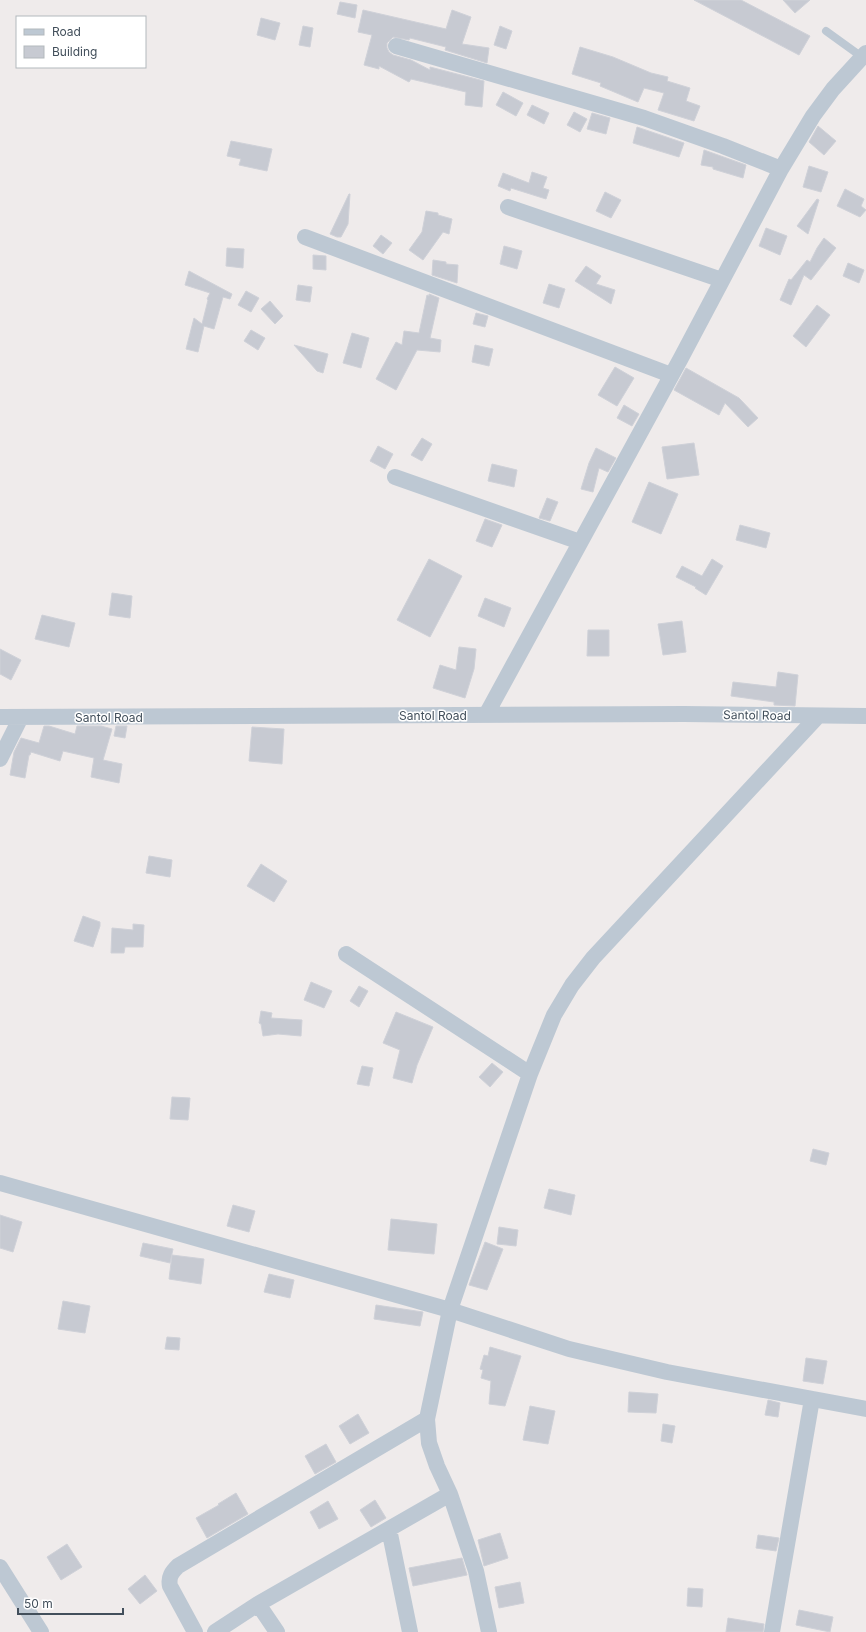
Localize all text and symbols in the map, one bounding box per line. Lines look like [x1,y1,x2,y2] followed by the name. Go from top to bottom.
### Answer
[16,16,146,68] legend
[52,24,81,39] text: Road
[52,44,97,59] text: Building
[723,707,791,723] street label: Santol Road
[399,708,467,723] street label: Santol Road
[75,710,143,725] street label: Santol Road
[18,1590,123,1616] scale bar
[24,1596,53,1611] text: 50 m

